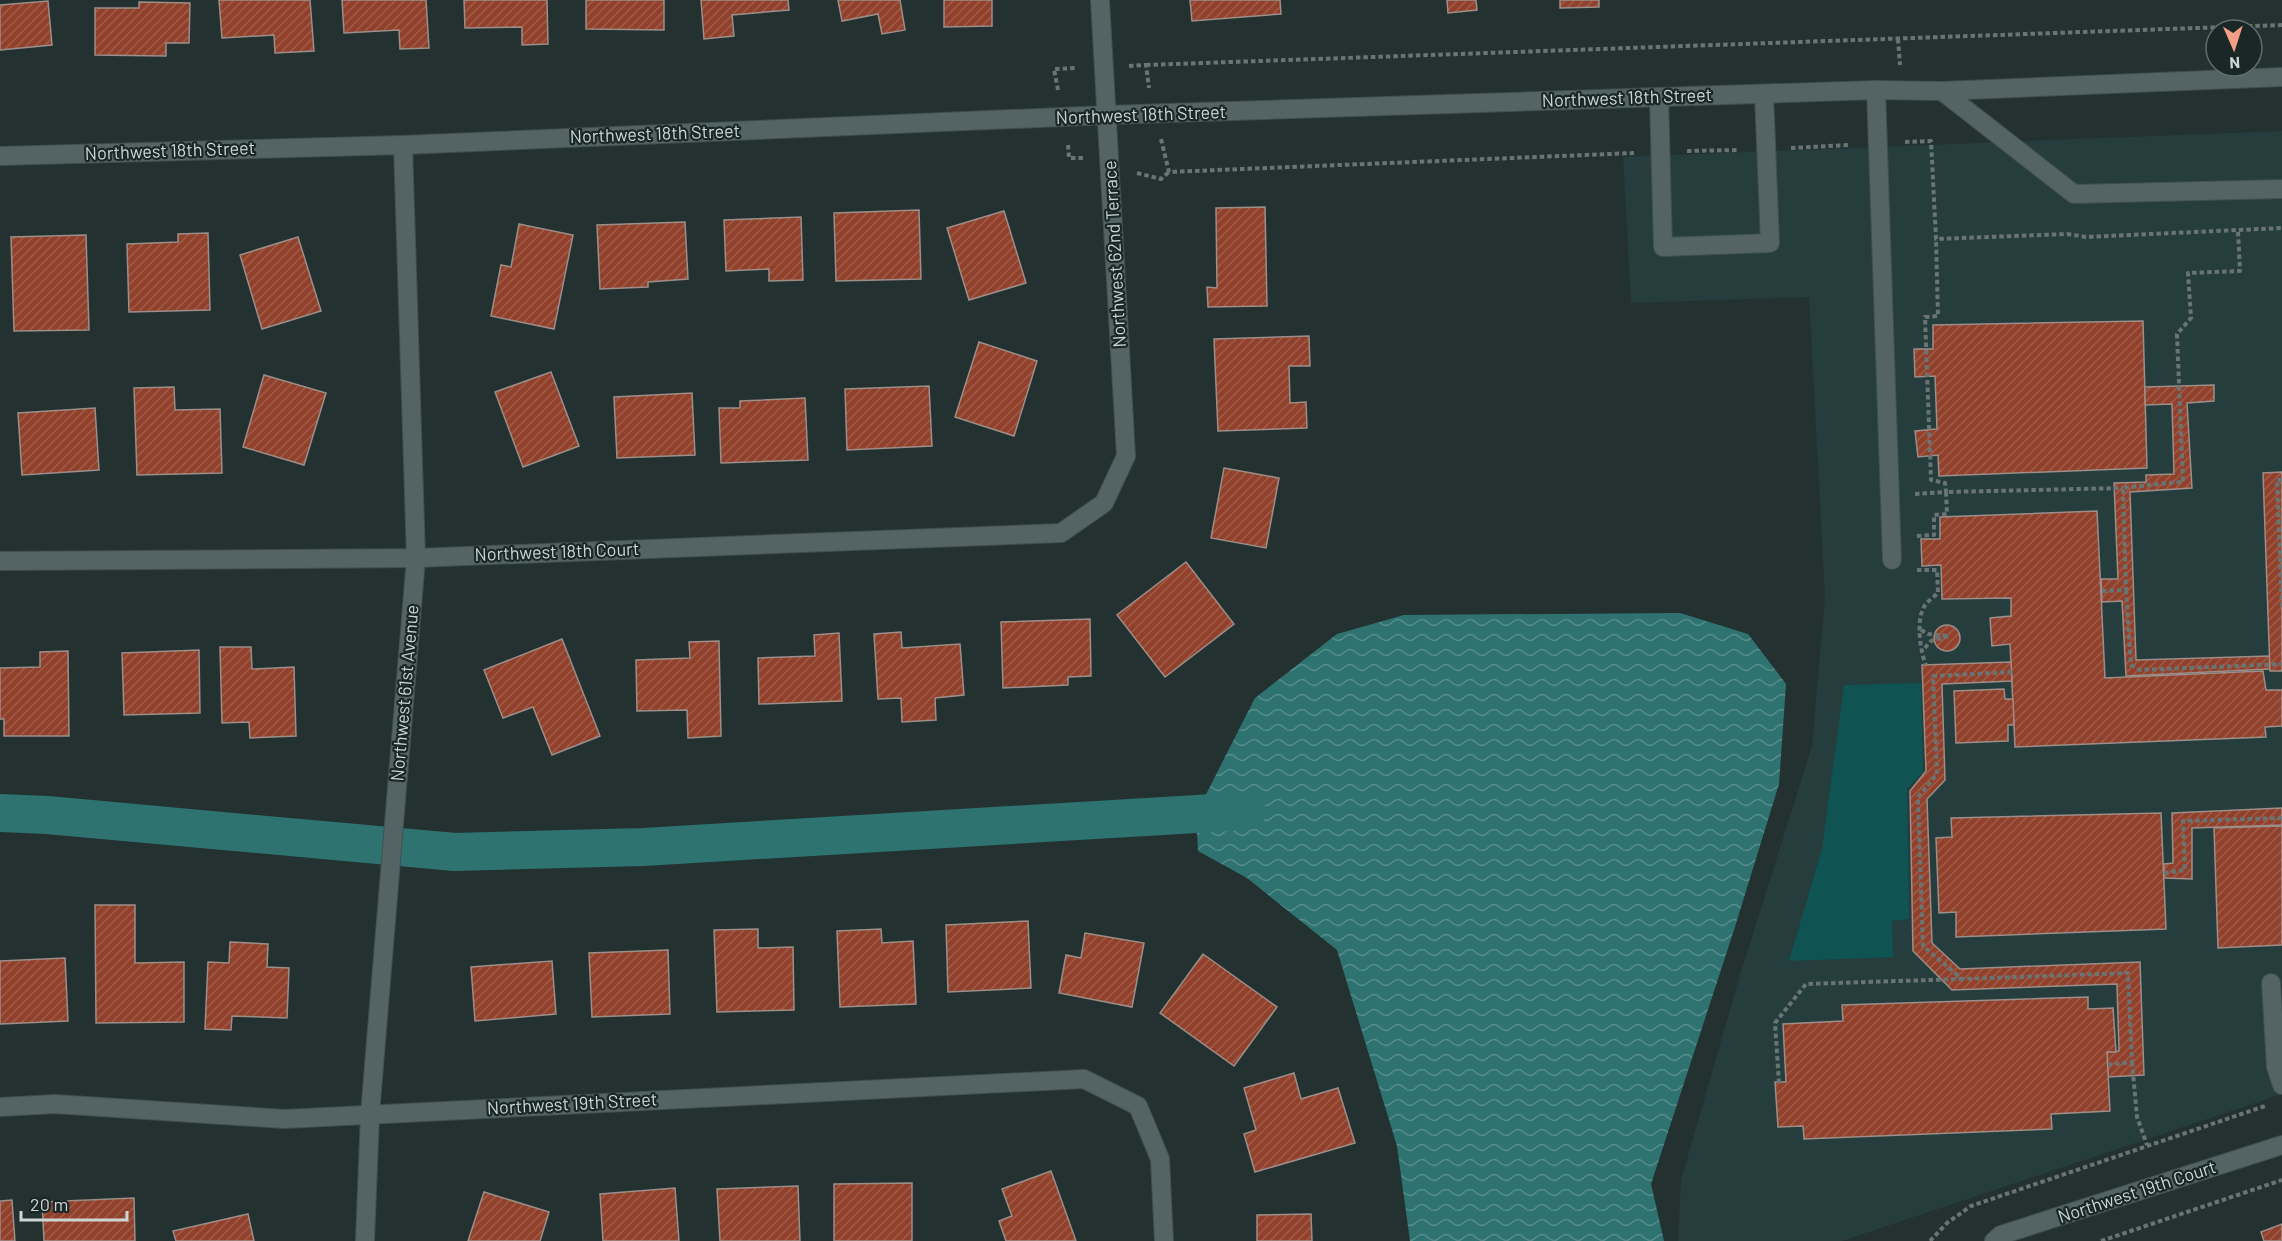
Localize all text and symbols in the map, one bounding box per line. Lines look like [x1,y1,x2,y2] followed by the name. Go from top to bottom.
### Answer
[2204,18,2264,78] north arrow
[2229,54,2241,73] text: N
[1541,83,1713,111] street label: Northwest 18th Street
[1055,100,1227,128] street label: Northwest 18th Street
[569,119,741,147] street label: Northwest 18th Street
[84,136,256,164] street label: Northwest 18th Street
[1098,160,1130,348] street label: Northwest 62nd Terrace
[474,537,640,565] street label: Northwest 18th Court
[385,604,423,782] street label: Northwest 61st Avenue
[486,1088,658,1118] street label: Northwest 19th Street
[2055,1155,2219,1227] street label: Northwest 19th Court
[21,1184,128,1222] scale bar
[30,1193,68,1215] text: 20 m

